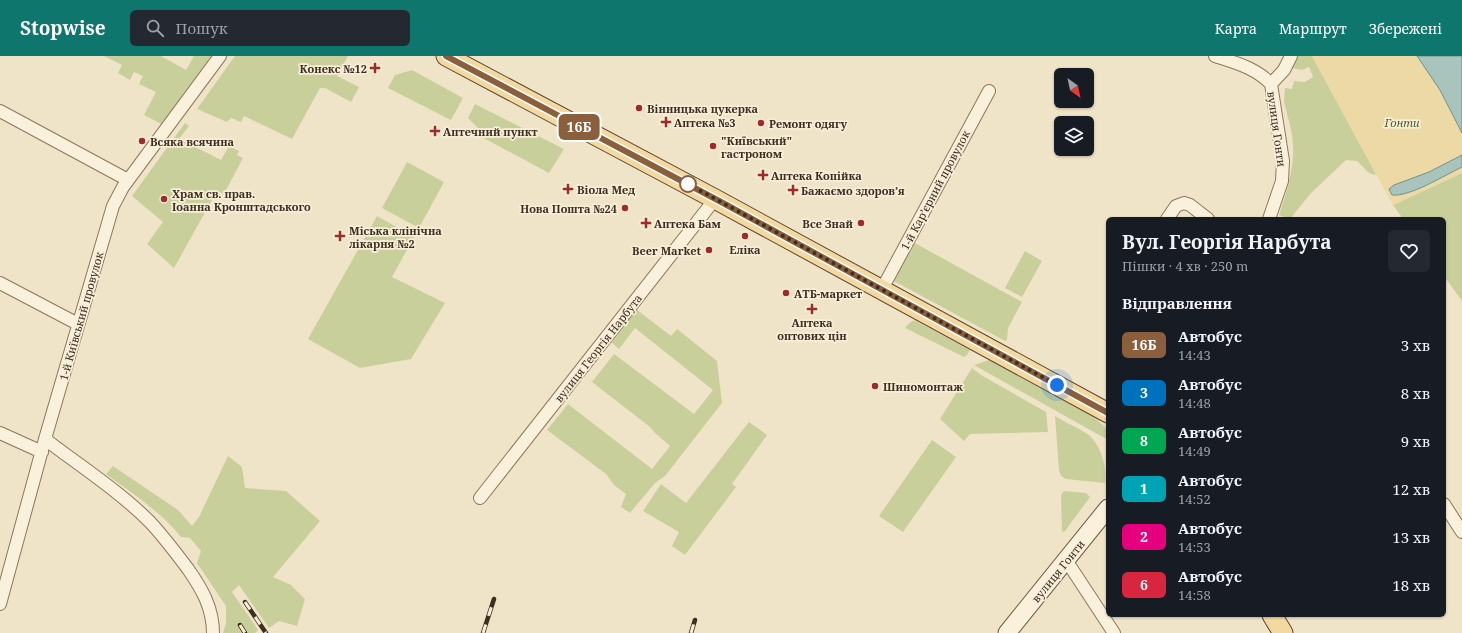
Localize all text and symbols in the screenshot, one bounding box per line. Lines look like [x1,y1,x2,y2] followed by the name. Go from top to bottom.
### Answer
[130,10,410,46] search box
[20,15,106,41] text: Stopwise
[144,17,166,39] icon: search
[176,18,228,38] text: Пошук
[1215,19,1257,38] text: Карта
[1279,19,1347,38] text: Маршрут
[1369,19,1442,38] text: Збережені
[300,61,367,76] place label: Конекс №12
[370,63,380,73] marker: Конекс №12
[1054,68,1094,108] north arrow
[1054,68,1094,156] map controls
[1264,90,1290,168] street label: вулиця Гонти
[647,101,759,116] place label: Вінницька цукерка
[634,103,644,113] marker: Вінницька цукерка
[556,114,602,140] line badge: 16Б
[674,115,736,130] place label: Аптека №3
[1383,115,1420,130] park label: Гонти
[769,116,847,131] place label: Ремонт одягу
[1054,116,1094,156] button: layers
[567,117,591,136] text: 16Б
[661,117,671,127] marker: Аптека №3
[756,118,766,128] marker: Ремонт одягу
[443,124,538,139] place label: Аптечний пункт
[430,126,440,136] marker: Аптечний пункт
[897,127,973,253] street label: 1-й Карʼєрний провулок
[721,133,792,161] place label: "Київський" гастроном
[150,134,235,149] place label: Всяка всячина
[137,136,147,146] marker: Всяка всячина
[708,141,718,151] marker: "Київський" гастроном
[771,168,862,183] place label: Аптека Копійка
[758,170,768,180] marker: Аптека Копійка
[679,175,697,193] unlabelled marker
[577,182,635,197] place label: Віола Мед
[562,183,574,195] marker: Віола Мед
[801,183,905,198] place label: Бажаємо здоров’я
[788,185,798,195] marker: Бажаємо здоров’я
[172,186,311,214] place label: Храм св. прав. Іоанна Кронштадського
[159,194,169,204] marker: Храм св. прав. Іоанна Кронштадського
[520,201,617,216] place label: Нова Пошта №24
[620,203,630,213] marker: Нова Пошта №24
[654,216,722,231] place label: Аптека Бам
[802,216,854,231] place label: Все Знай
[641,218,651,228] marker: Аптека Бам
[856,218,866,228] marker: Все Знай
[349,223,442,251] place label: Міська клінічна лікарня №2
[1122,229,1331,255] text: Вул. Георгія Нарбута
[334,230,346,242] marker: Міська клінічна лікарня №2
[1388,230,1430,272] button: heart
[740,231,750,241] marker: Еліка
[729,242,761,257] place label: Еліка
[632,243,702,258] place label: Beer Market
[704,245,714,255] marker: Beer Market
[55,250,107,382] street label: 1-й Київський провулок
[1122,257,1248,275] text: Пішки · 4 хв · 250 m
[794,286,862,301] place label: АТБ-маркет
[781,288,791,298] marker: АТБ-маркет
[551,291,645,405] street label: вулиця Георгія Нарбута
[1122,293,1232,313] text: Відправлення
[807,304,817,314] marker: Аптека оптових цін
[777,315,847,343] place label: Аптека оптових цін
[1178,326,1242,346] text: Автобус
[1132,335,1156,354] text: 16Б
[1401,335,1430,355] text: 3 хв
[1178,346,1211,364] text: 14:43
[1178,374,1242,394] text: Автобус
[1047,375,1067,395] your location
[883,379,963,394] place label: Шиномонтаж
[870,381,880,391] marker: Шиномонтаж
[1140,383,1148,402] text: 3
[1401,383,1430,403] text: 8 хв
[1178,394,1211,412] text: 14:48
[1178,422,1242,442] text: Автобус
[1140,431,1148,450] text: 8
[1401,431,1430,451] text: 9 хв
[1178,442,1211,460] text: 14:49
[1178,470,1242,490] text: Автобус
[1140,479,1148,498] text: 1
[1392,479,1430,499] text: 12 хв
[1178,490,1211,508] text: 14:52
[1178,518,1242,538] text: Автобус
[1140,527,1148,546] text: 2
[1392,527,1430,547] text: 13 хв
[1028,537,1088,605] street label: вулиця Гонти
[1178,538,1211,556] text: 14:53
[1178,566,1242,586] text: Автобус
[1140,575,1148,594] text: 6
[1392,575,1430,595] text: 18 хв
[1178,586,1211,604] text: 14:58

